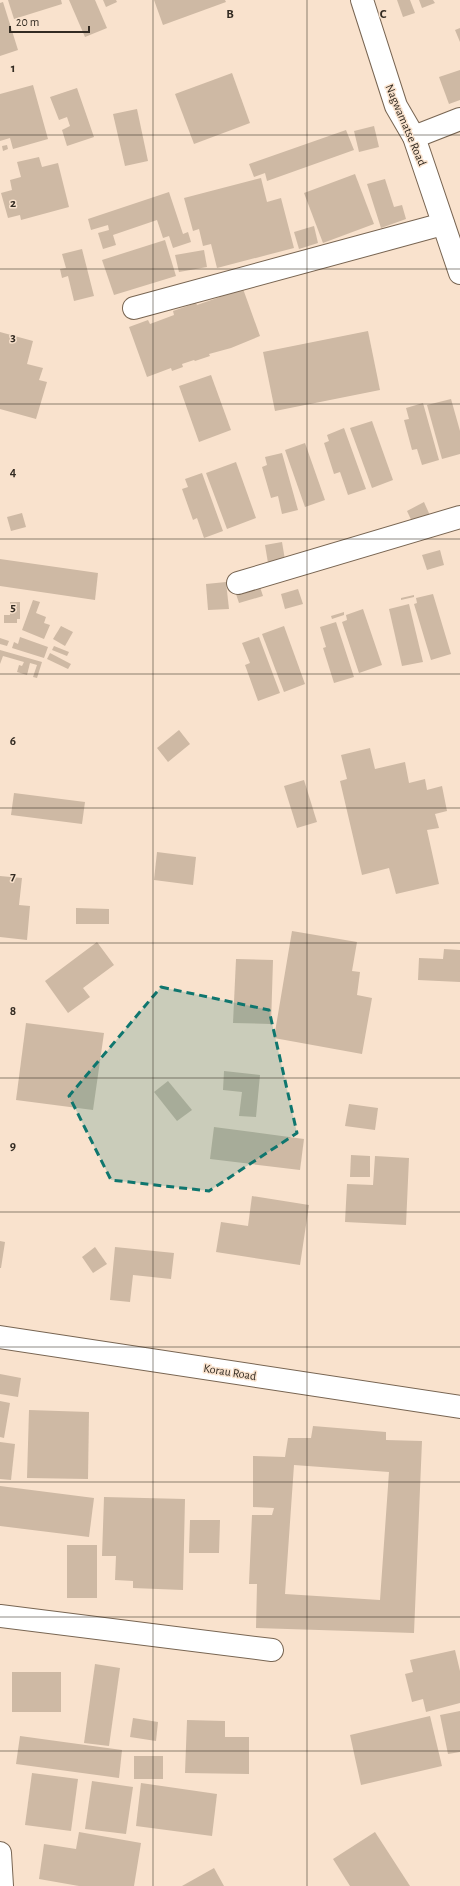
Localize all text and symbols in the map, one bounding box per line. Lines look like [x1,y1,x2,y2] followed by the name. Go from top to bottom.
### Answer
[10,8,89,34] scale bar
[226,8,234,21] text: B
[380,8,387,21] text: C
[16,16,39,28] text: 20 m
[11,62,15,75] text: 1
[383,82,429,168] street label: Nagwamatse Road
[10,197,16,210] text: 2
[10,331,16,344] text: 3
[10,466,17,479] text: 4
[10,601,16,614] text: 5
[10,735,16,748] text: 6
[10,870,16,883] text: 7
[10,1005,16,1018] text: 8
[10,1140,16,1153] text: 9
[203,1362,257,1382] street label: Korau Road

